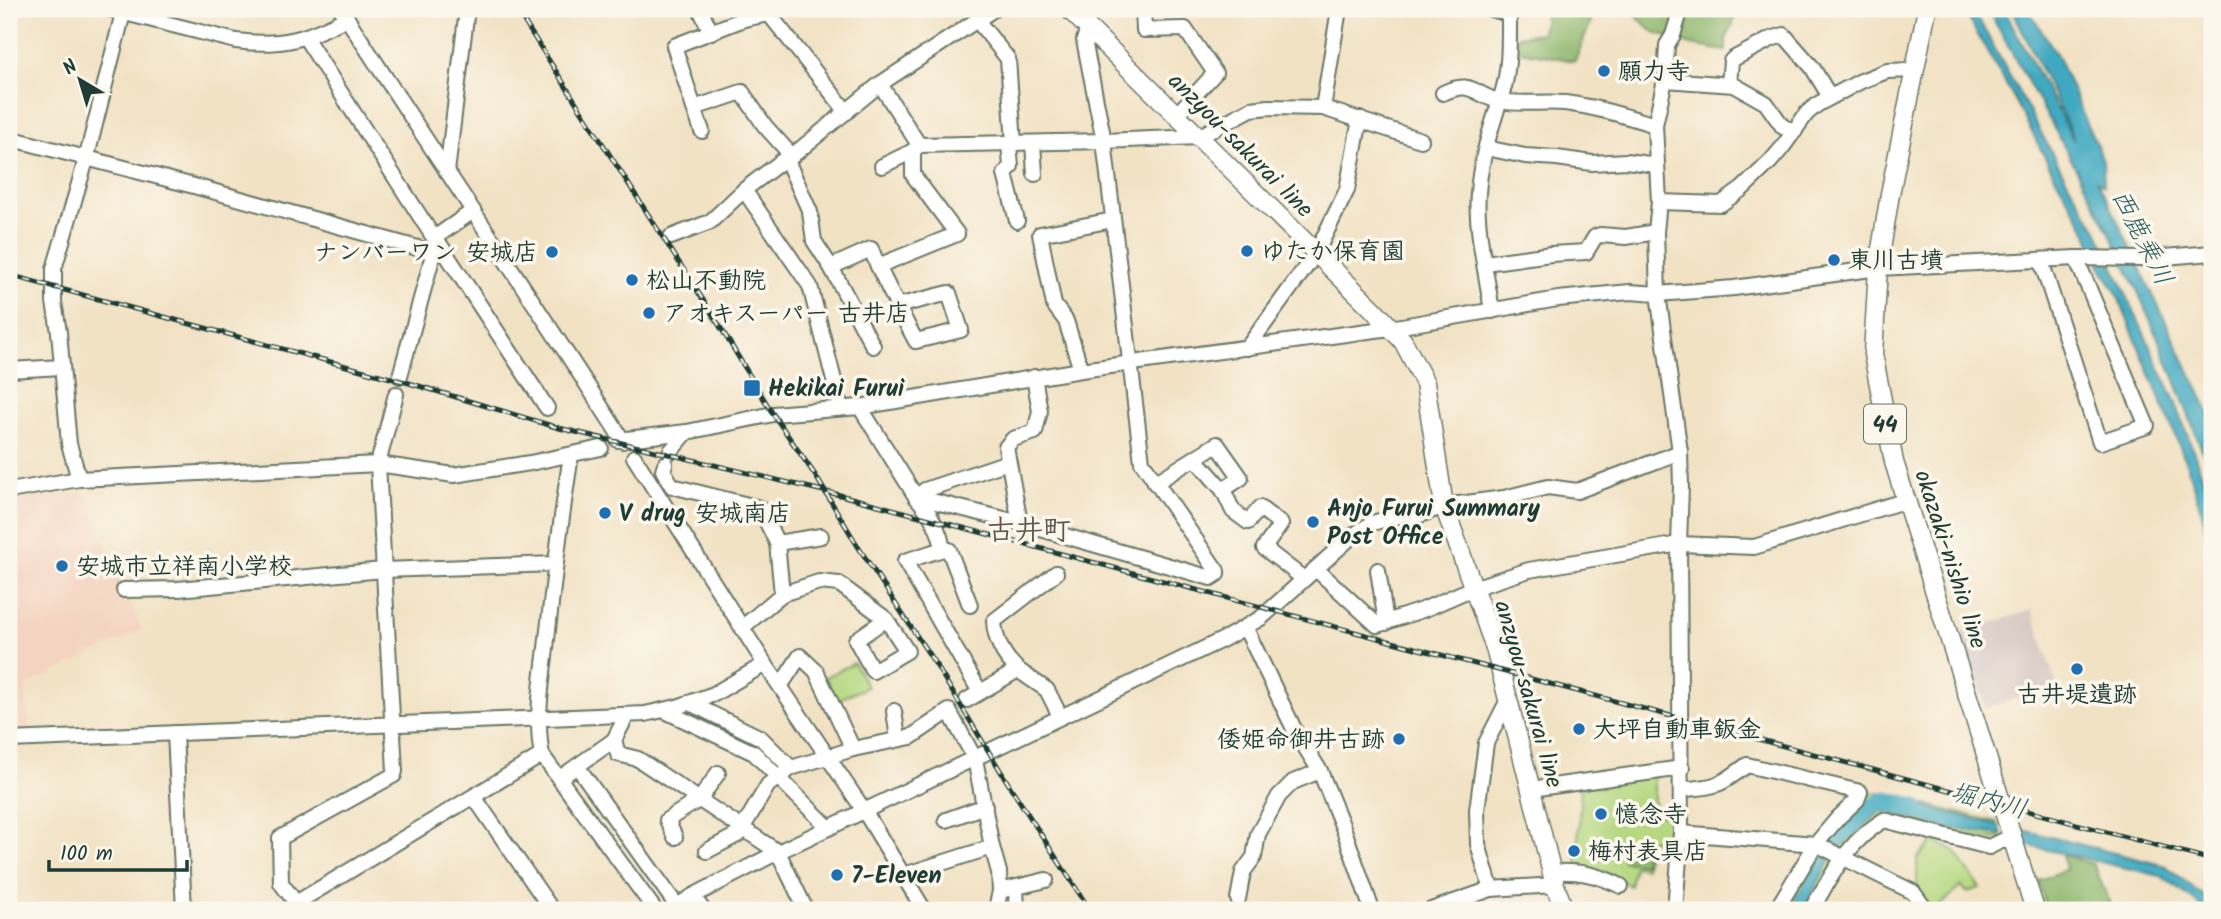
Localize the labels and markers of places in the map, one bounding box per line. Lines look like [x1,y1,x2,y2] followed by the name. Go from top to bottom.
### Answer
[1618,53,1690,92] place label: 願力寺
[1596,63,1612,79] marker: 願力寺
[1261,233,1405,272] place label: ゆたか保育園
[314,234,538,273] place label: ナンバーワン 安城店
[1848,242,1944,281] place label: 東川古墳
[1239,243,1255,259] marker: ゆたか保育園
[544,244,560,260] marker: ナンバーワン 安城店
[1826,252,1842,268] marker: 東川古墳
[646,262,766,301] place label: 松山不動院
[624,272,640,288] marker: 松山不動院
[663,295,910,334] place label: アオキスーパー 古井店
[641,305,657,321] marker: アオキスーパー 古井店
[768,370,905,409] place label: Hekikai Furui
[742,378,762,398] marker: Hekikai Furui
[1327,490,1540,557] place label: Anjo Furui Summary Post Office
[619,495,791,534] place label: V drug 安城南店
[597,505,613,521] marker: V drug 安城南店
[1305,514,1321,530] marker: Anjo Furui Summary Post Office
[76,548,292,587] place label: 安城市立祥南小学校
[54,558,70,574] marker: 安城市立祥南小学校
[2069,661,2085,677] marker: 古井堤遺跡
[2017,676,2137,715] place label: 古井堤遺跡
[1593,711,1761,750] place label: 大坪自動車鈑金
[1217,721,1385,760] place label: 倭姫命御井古跡
[1571,721,1587,737] marker: 大坪自動車鈑金
[1391,731,1407,747] marker: 倭姫命御井古跡
[1615,796,1687,835] place label: 憶念寺
[1593,806,1609,822] marker: 憶念寺
[1588,833,1708,872] place label: 梅村表具店
[1566,843,1582,859] marker: 梅村表具店
[851,857,942,896] place label: 7-Eleven
[829,867,845,883] marker: 7-Eleven

